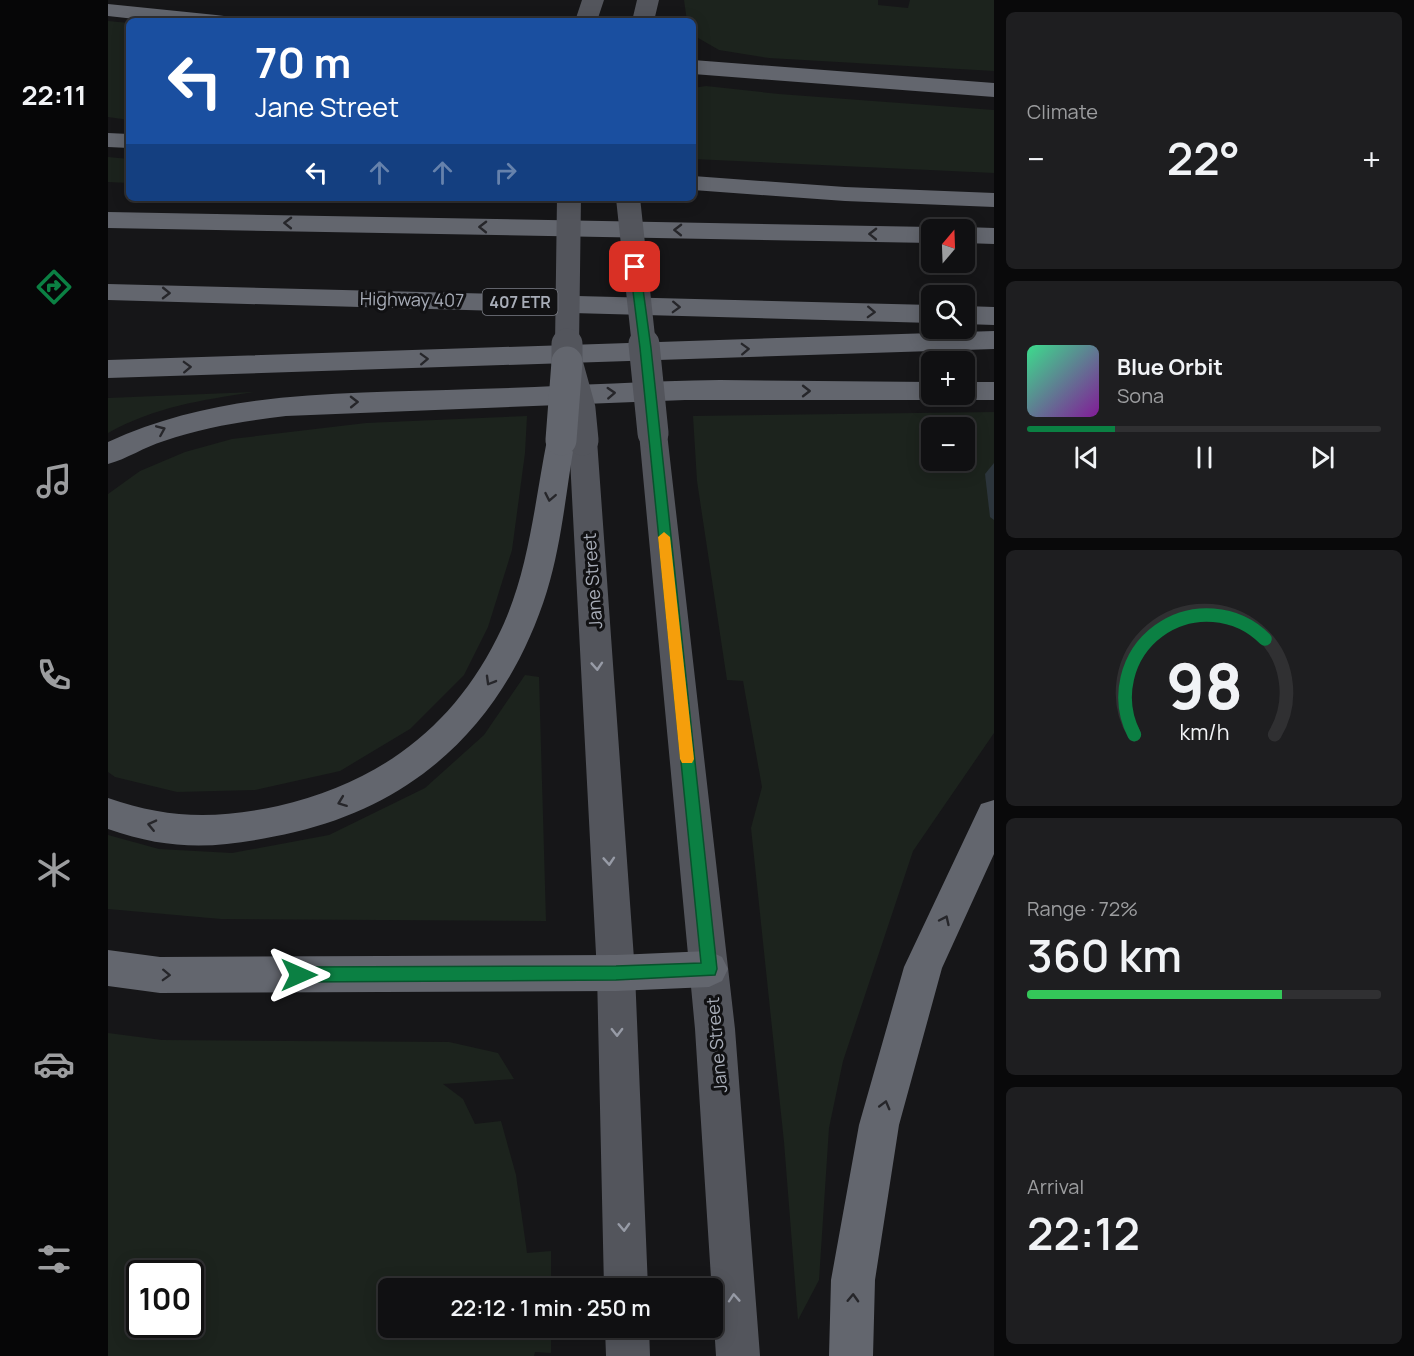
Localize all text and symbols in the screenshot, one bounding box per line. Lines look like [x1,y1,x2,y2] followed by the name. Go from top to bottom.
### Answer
[255,33,351,91] text: 70 m
[156,42,234,120] icon: left
[21,76,87,113] text: 22:11
[255,88,399,125] text: Jane Street
[1027,98,1098,125] text: Climate
[1167,127,1240,189] text: 22°
[1027,136,1045,181] text: −
[1362,136,1381,181] text: +
[300,156,333,189] icon: left
[363,156,396,189] icon: ahead
[426,156,459,189] icon: ahead
[489,156,522,189] icon: right
[284,217,293,229] one-way arrow
[921,219,975,273] north arrow
[921,219,975,471] map controls
[479,221,488,233] one-way arrow
[674,224,683,236] one-way arrow
[869,228,878,240] one-way arrow
[609,241,660,292] pin
[618,250,651,283] icon: arrive
[33,266,75,308] icon: directions
[921,285,975,339] button: search
[360,286,464,312] street label: Highway 407
[162,287,171,300] one-way arrow
[482,289,558,315] road number: 407 ETR
[672,301,681,313] one-way arrow
[867,306,876,319] one-way arrow
[741,343,750,355] one-way arrow
[921,351,975,405] button: +
[1117,352,1223,382] text: Blue Orbit
[420,353,429,366] one-way arrow
[183,361,192,373] one-way arrow
[1117,382,1164,409] text: Sona
[802,385,811,397] one-way arrow
[607,387,616,400] one-way arrow
[349,396,358,408] one-way arrow
[921,417,975,471] button: −
[155,426,166,438] one-way arrow
[1070,441,1103,474] icon: previous
[1188,441,1221,474] icon: pause
[1306,441,1339,474] icon: next
[33,460,75,502] icon: music
[544,492,557,502] one-way arrow
[577,532,607,630] street label: Jane Street
[1165,642,1242,728] text: 98
[33,654,75,696] icon: phone
[590,662,603,671] one-way arrow
[485,675,497,685] one-way arrow
[1179,717,1229,746] text: km/h
[337,794,348,807] one-way arrow
[147,819,157,832] one-way arrow
[33,849,75,891] icon: climate
[603,856,616,865] one-way arrow
[1027,895,1138,922] text: Range · 72%
[937,916,949,927] one-way arrow
[1027,924,1182,986] text: 360 km
[267,943,331,1007] position arrow
[162,969,171,981] one-way arrow
[700,996,732,1094] street label: Jane Street
[611,1027,624,1036] one-way arrow
[33,1043,75,1085] icon: car
[878,1101,890,1111] one-way arrow
[1027,1173,1084,1200] text: Arrival
[1027,1202,1140,1264] text: 22:12
[617,1222,630,1231] one-way arrow
[33,1238,75,1280] icon: filters
[126,1260,204,1338] speed limit sign: 100
[450,1293,651,1323] text: 22:12 · 1 min · 250 m
[728,1293,741,1302] one-way arrow
[846,1293,859,1302] one-way arrow

